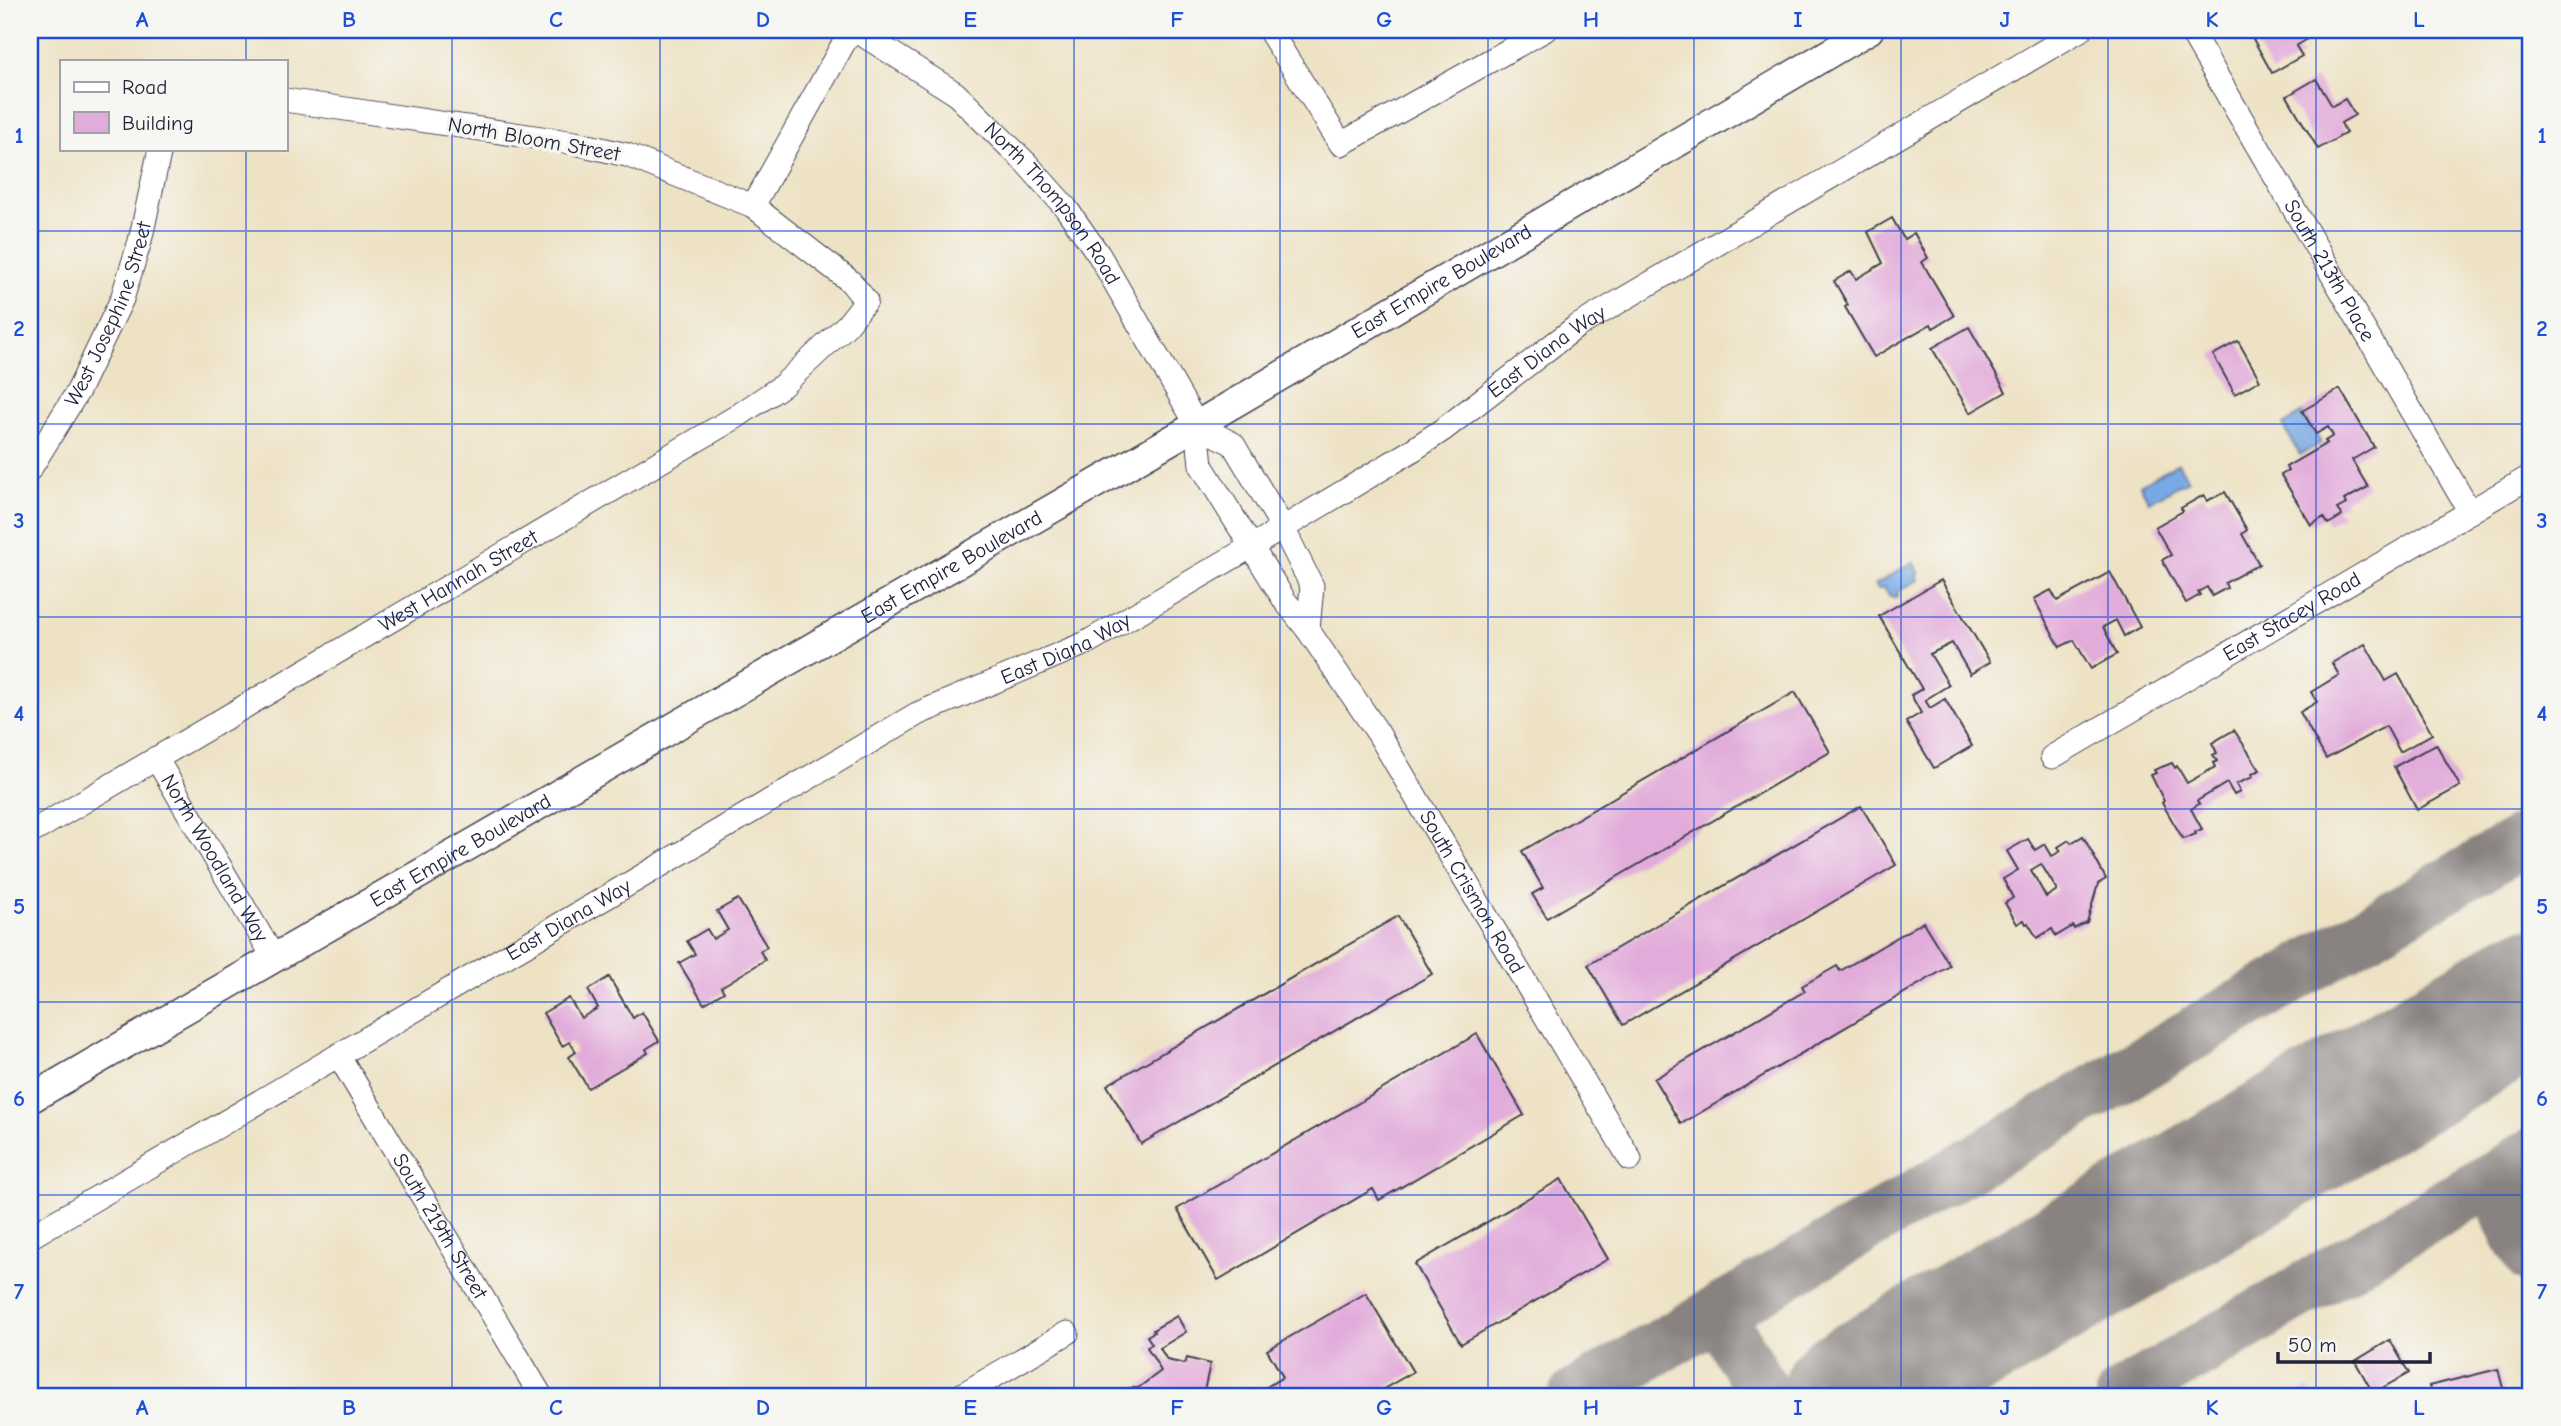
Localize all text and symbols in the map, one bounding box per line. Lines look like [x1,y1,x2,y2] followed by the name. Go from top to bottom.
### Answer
[136,6,149,33] text: A
[342,6,356,33] text: B
[549,6,563,33] text: C
[756,6,770,33] text: D
[963,6,977,33] text: E
[1170,6,1184,33] text: F
[1376,6,1392,33] text: G
[1583,6,1599,33] text: H
[1793,6,1803,33] text: I
[2000,6,2011,33] text: J
[2206,6,2219,33] text: K
[2413,6,2425,33] text: L
[60,60,287,150] legend
[122,75,167,99] text: Road
[122,111,194,135] text: Building
[446,112,623,166] street label: North Bloom Street
[980,117,1125,289] street label: North Thompson Road
[14,122,24,149] text: 1
[2537,122,2547,149] text: 1
[2279,195,2380,346] street label: South 213th Place
[60,218,156,411] street label: West Josephine Street
[1347,219,1536,344] street label: East Empire Boulevard
[1483,300,1610,403] street label: East Diana Way
[13,315,25,342] text: 2
[2536,315,2548,342] text: 2
[857,505,1046,628] street label: East Empire Boulevard
[13,507,25,534] text: 3
[2536,507,2548,534] text: 3
[375,524,543,637] street label: West Hannah Street
[2219,567,2365,666] street label: East Stacey Road
[997,607,1135,689] street label: East Diana Way
[14,700,25,727] text: 4
[2537,700,2548,727] text: 4
[156,770,274,947] street label: North Woodland Way
[366,789,555,912] street label: East Empire Boulevard
[1415,806,1529,978] street label: South Crismon Road
[502,873,636,966] street label: East Diana Way
[13,893,25,920] text: 5
[2536,893,2548,920] text: 5
[13,1085,25,1112] text: 6
[2536,1085,2548,1112] text: 6
[388,1149,493,1304] street label: South 219th Street
[14,1278,25,1305] text: 7
[2537,1278,2548,1305] text: 7
[2278,1321,2430,1365] scale bar
[2288,1333,2337,1357] text: 50 m
[136,1394,149,1421] text: A
[342,1394,356,1421] text: B
[549,1394,563,1421] text: C
[756,1394,770,1421] text: D
[963,1394,977,1421] text: E
[1170,1394,1184,1421] text: F
[1376,1394,1392,1421] text: G
[1583,1394,1599,1421] text: H
[1793,1394,1803,1421] text: I
[2000,1394,2011,1421] text: J
[2206,1394,2219,1421] text: K
[2413,1394,2425,1421] text: L

